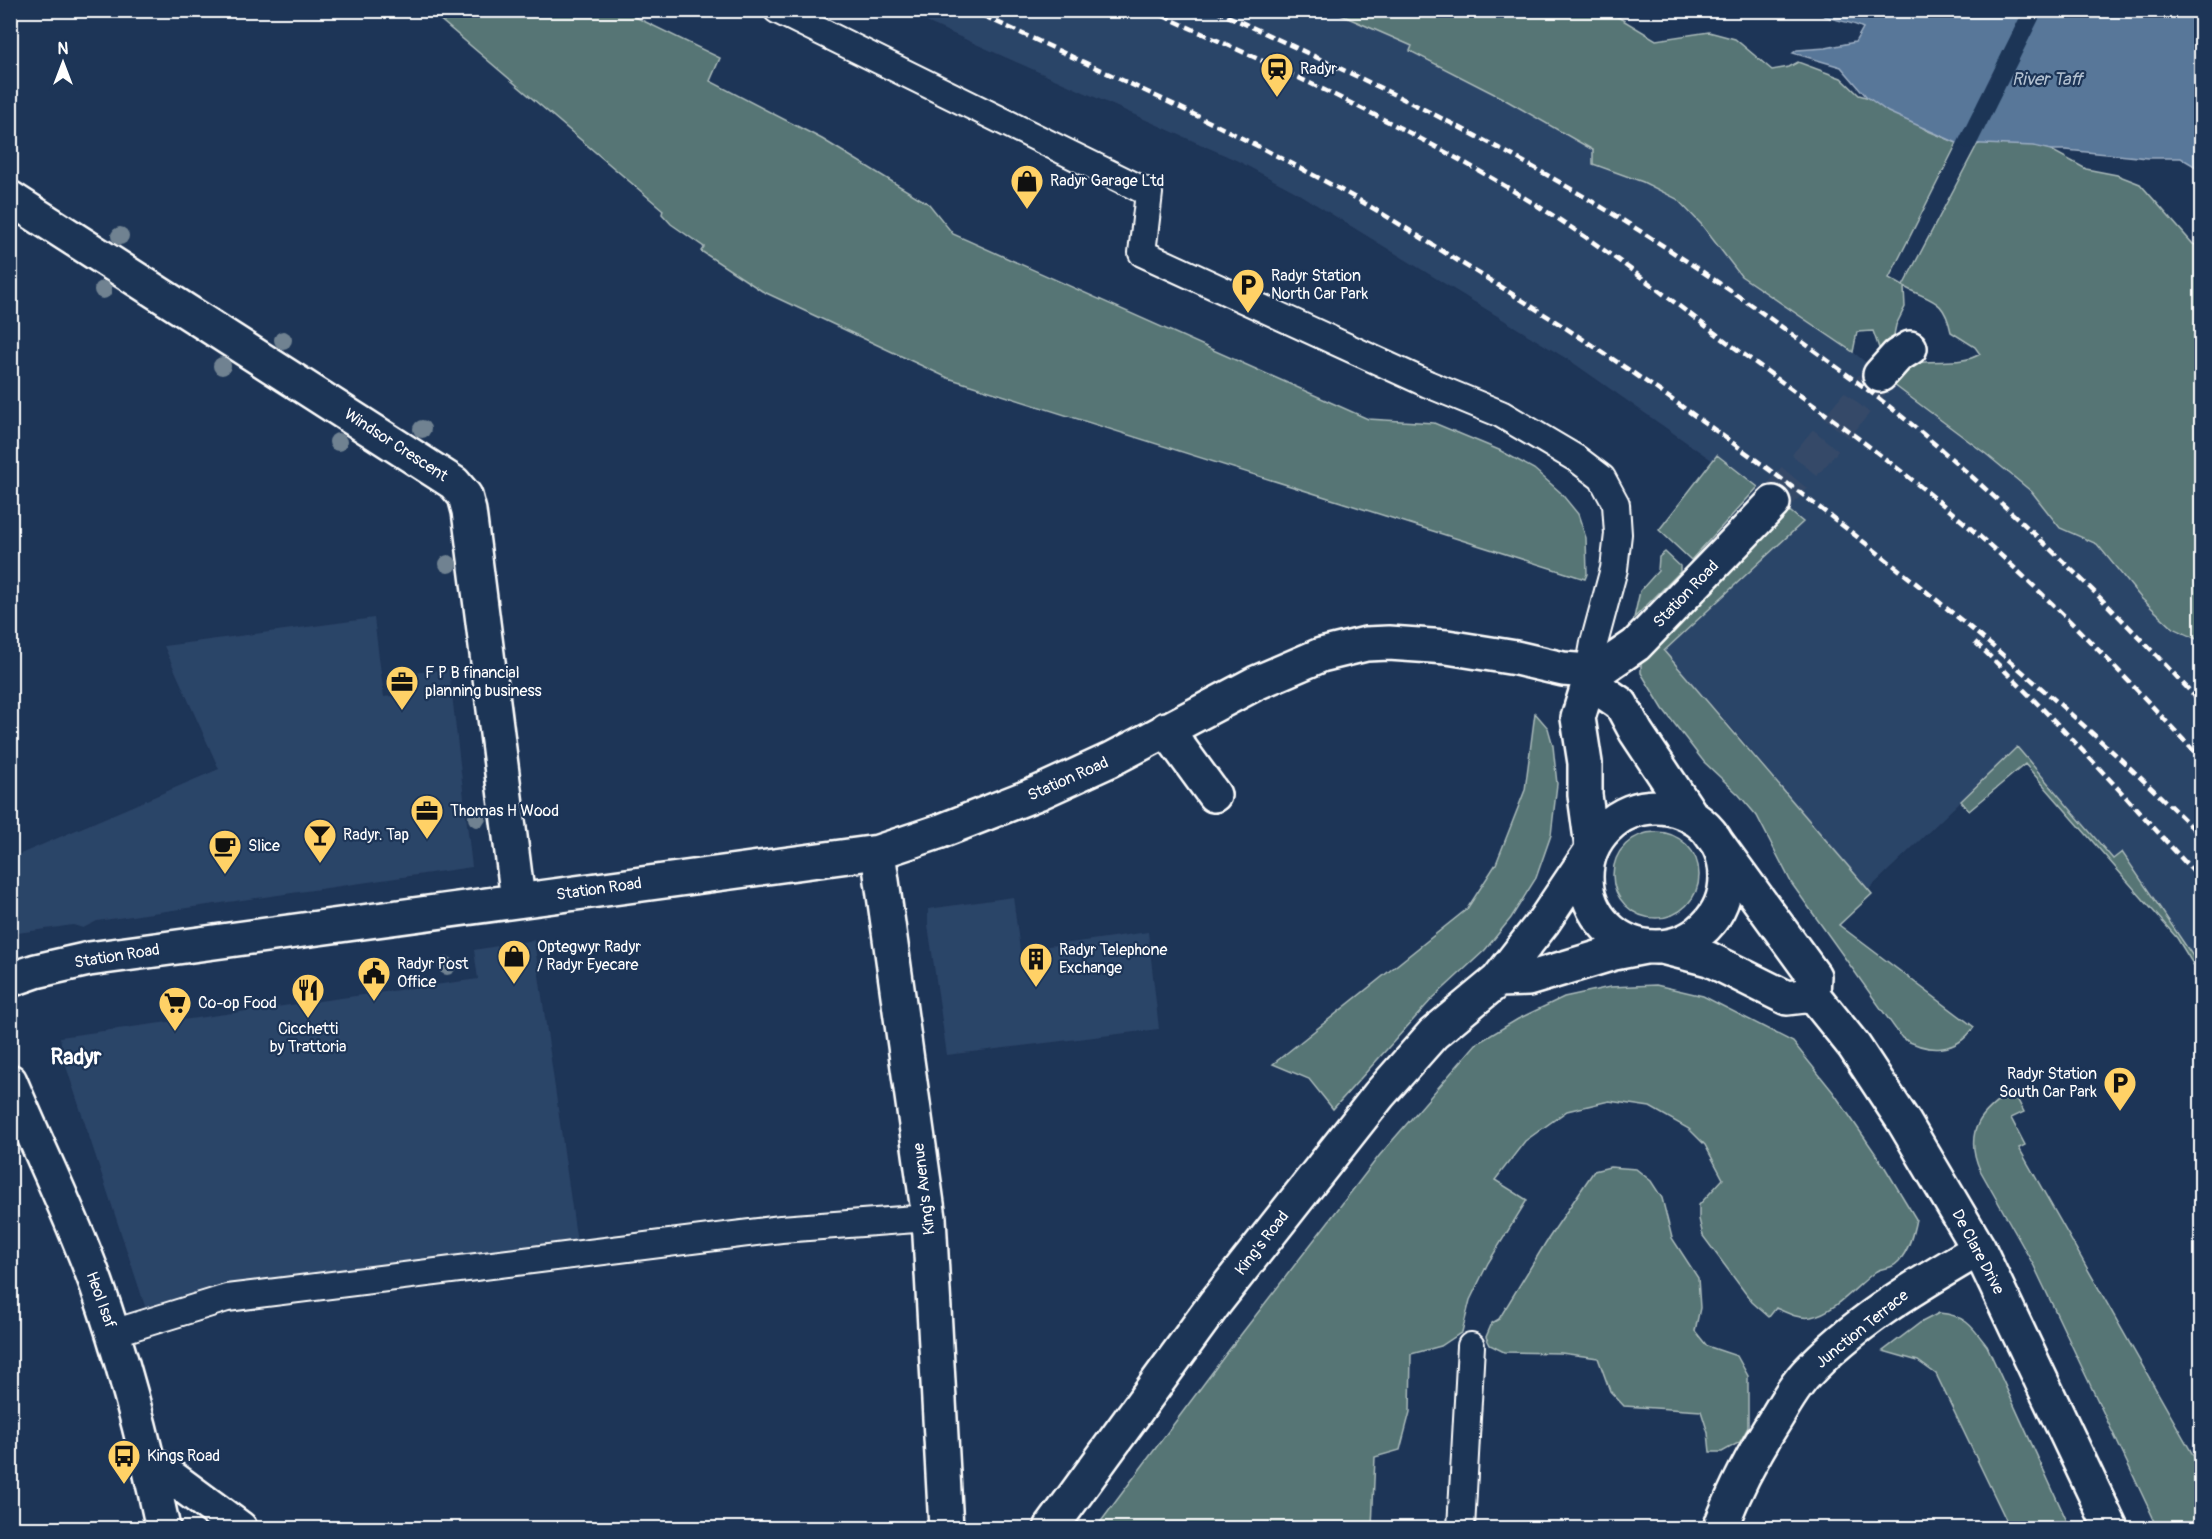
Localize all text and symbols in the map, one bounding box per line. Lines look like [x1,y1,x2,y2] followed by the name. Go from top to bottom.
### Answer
[33,33,93,93] north arrow
[58,39,69,59] text: N
[1259,51,1295,98] station icon: Radyr
[1300,59,1337,79] place label: Radyr
[2012,68,2084,91] water label: River Taff
[1009,163,1045,210] shop icon: Radyr Garage Ltd
[1050,171,1164,191] place label: Radyr Garage Ltd
[1271,266,1368,304] place label: Radyr Station North Car Park
[1230,267,1266,314] parking icon: Radyr Station North Car Park
[340,404,452,486] street label: Windsor Crescent
[1649,556,1723,632] street label: Station Road
[425,663,542,701] place label: F P B financial planning business
[384,664,420,711] office icon: F P B financial planning business
[1025,752,1111,806] street label: Station Road
[409,793,445,840] office icon: Thomas H Wood
[450,801,559,821] place label: Thomas H Wood
[302,817,338,864] bar icon: Radyr. Tap
[343,825,409,845] place label: Radyr. Tap
[207,828,243,875] cafe icon: Slice
[248,836,280,856] place label: Slice
[555,873,643,905] street label: Station Road
[537,937,641,975] place label: Optegwyr Radyr / Radyr Eyecare
[496,938,532,985] shop icon: Optegwyr Radyr / Radyr Eyecare
[73,939,161,973] street label: Station Road
[1059,940,1168,978] place label: Radyr Telephone Exchange
[1018,941,1054,988] building icon: Radyr Telephone Exchange
[397,954,469,992] place label: Radyr Post Office
[356,955,392,1002] public building icon: Radyr Post Office
[290,972,326,1019] restaurant icon: Cicchetti by Trattoria
[157,985,193,1032] supermarket icon: Co-op Food
[198,993,277,1013] place label: Co-op Food
[270,1019,346,1057] place label: Cicchetti by Trattoria
[51,1043,103,1071] district label: Radyr
[1999,1064,2097,1102] place label: Radyr Station South Car Park
[2102,1065,2138,1112] parking icon: Radyr Station South Car Park
[908,1142,940,1236] street label: King's Avenue
[1947,1206,2009,1298] street label: De Clare Drive
[1231,1207,1293,1279] street label: King's Road
[82,1269,121,1332] street label: Heol Isaf
[1811,1285,1913,1373] street label: Junction Terrace
[106,1438,142,1485] bus stop icon: Kings Road
[147,1446,220,1466] place label: Kings Road

